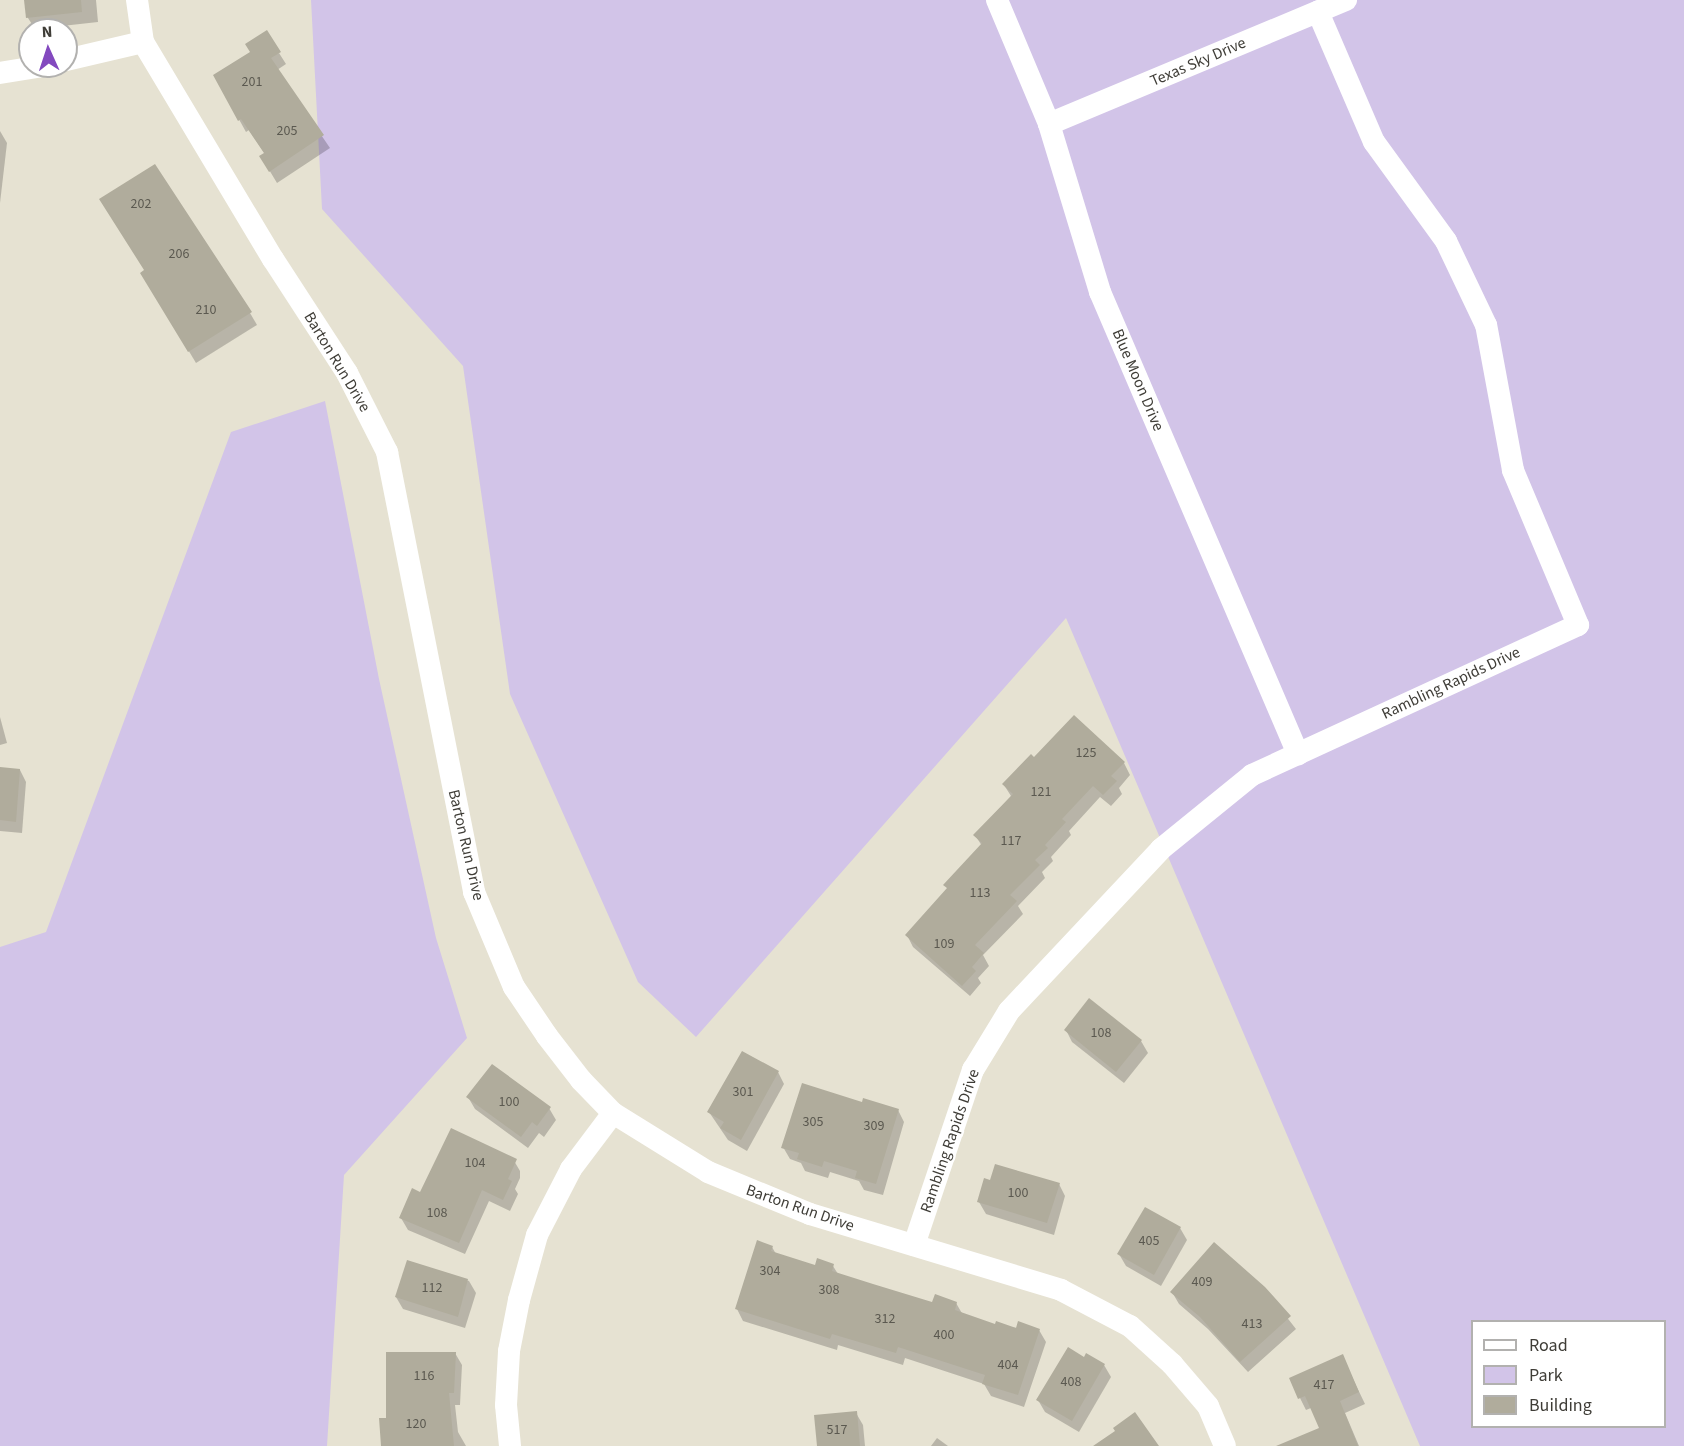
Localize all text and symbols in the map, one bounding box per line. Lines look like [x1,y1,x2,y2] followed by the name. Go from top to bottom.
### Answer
[18,18,78,78] north arrow
[41,21,53,43] text: N
[1147,33,1249,91] street label: Texas Sky Drive
[242,74,262,90] house number: 201
[277,123,297,139] house number: 205
[131,196,151,212] house number: 202
[169,246,189,262] house number: 206
[196,302,216,318] house number: 210
[300,309,374,415] street label: Barton Run Drive
[1108,326,1168,434] street label: Blue Moon Drive
[1379,642,1523,724] street label: Rambling Rapids Drive
[1076,745,1096,761] house number: 125
[1031,784,1051,800] house number: 121
[444,788,488,902] street label: Barton Run Drive
[1001,833,1021,849] house number: 117
[970,885,990,901] house number: 113
[934,936,954,952] house number: 109
[1091,1025,1111,1041] house number: 108
[916,1067,984,1215] street label: Rambling Rapids Drive
[733,1084,753,1100] house number: 301
[499,1094,519,1110] house number: 100
[803,1114,823,1130] house number: 305
[864,1118,884,1134] house number: 309
[465,1155,485,1171] house number: 104
[743,1180,857,1236] street label: Barton Run Drive
[1008,1185,1028,1201] house number: 100
[427,1205,447,1221] house number: 108
[1139,1233,1159,1249] house number: 405
[760,1263,780,1279] house number: 304
[1192,1274,1212,1290] house number: 409
[422,1280,442,1296] house number: 112
[819,1282,839,1298] house number: 308
[875,1311,895,1327] house number: 312
[1242,1316,1262,1332] house number: 413
[1471,1320,1666,1428] legend
[934,1327,954,1343] house number: 400
[1529,1333,1568,1358] text: Road
[998,1357,1018,1373] house number: 404
[1529,1363,1563,1388] text: Park
[414,1368,434,1384] house number: 116
[1061,1374,1081,1390] house number: 408
[1314,1377,1334,1393] house number: 417
[1529,1393,1592,1418] text: Building
[406,1416,426,1432] house number: 120
[827,1422,847,1438] house number: 517

